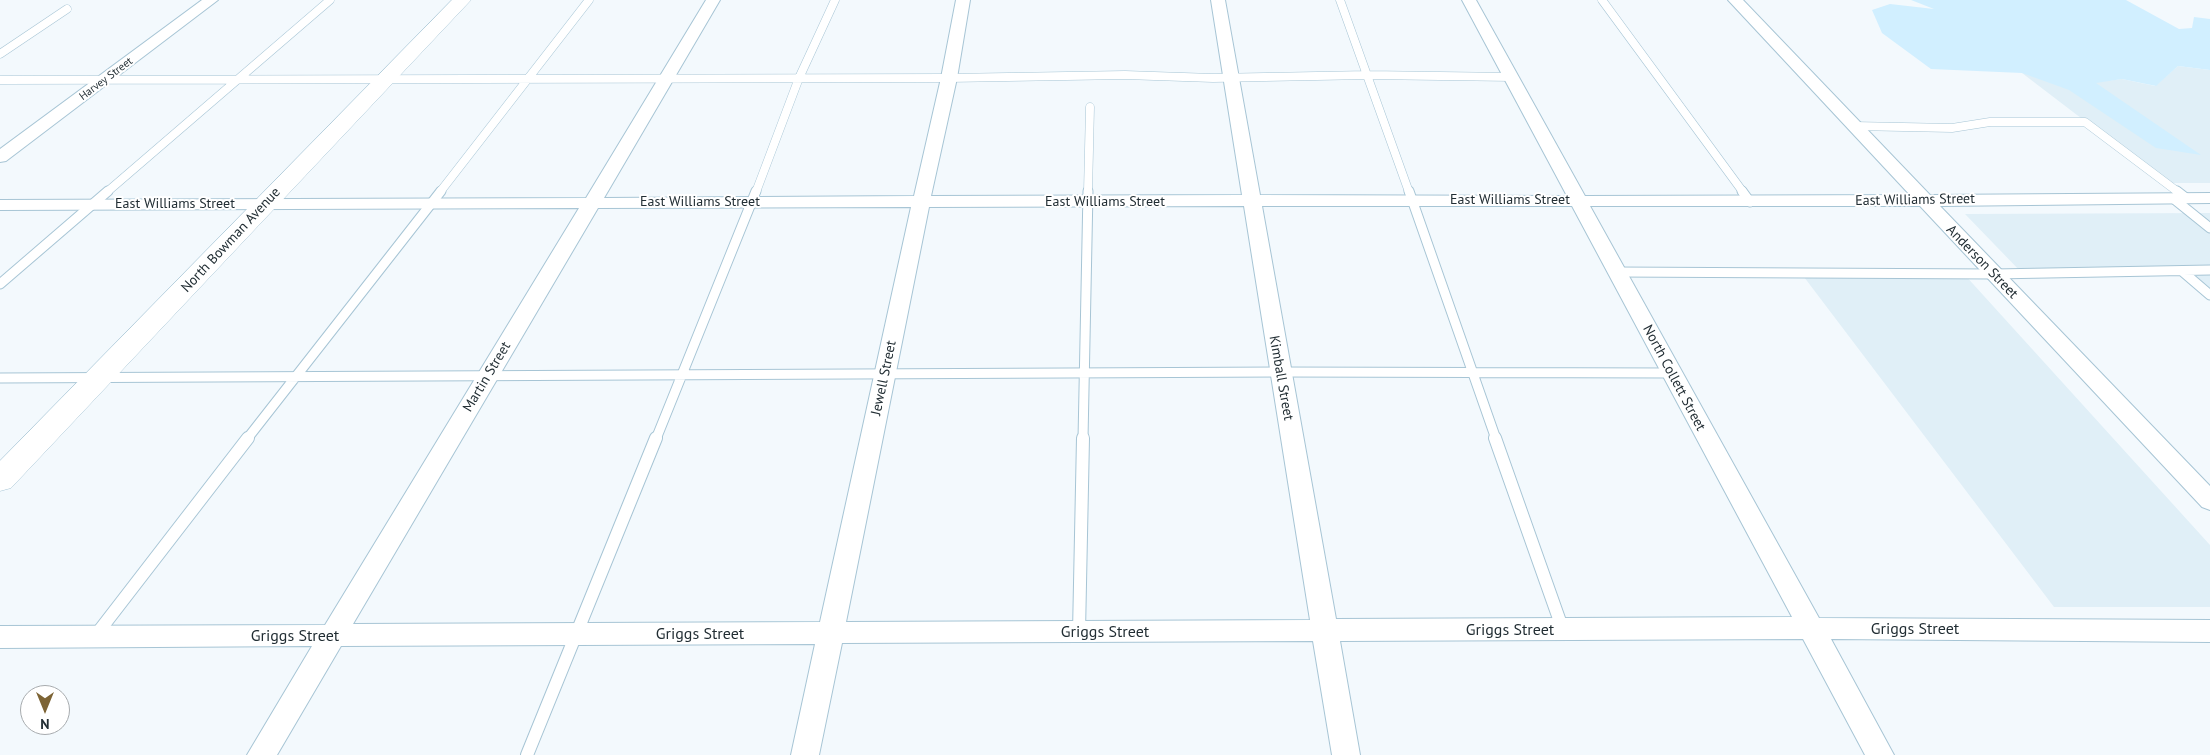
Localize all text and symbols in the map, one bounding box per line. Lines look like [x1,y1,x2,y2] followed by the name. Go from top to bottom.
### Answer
[77,55,135,103] street label: Harvey Street
[178,184,284,296] street label: North Bowman Avenue
[1855,191,1975,209] street label: East Williams Street
[1450,192,1570,208] street label: East Williams Street
[640,194,760,210] street label: East Williams Street
[1045,194,1165,210] street label: East Williams Street
[115,196,235,212] street label: East Williams Street
[1943,222,2021,302] street label: Anderson Street
[1639,322,1709,434] street label: North Collett Street
[1265,334,1297,422] street label: Kimball Street
[459,339,515,415] street label: Martin Street
[868,339,900,417] street label: Jewell Street
[1871,619,1959,639] street label: Griggs Street
[1466,620,1554,640] street label: Griggs Street
[1061,622,1149,642] street label: Griggs Street
[656,624,744,644] street label: Griggs Street
[251,626,339,646] street label: Griggs Street
[20,685,70,735] north arrow
[40,715,50,733] text: N

